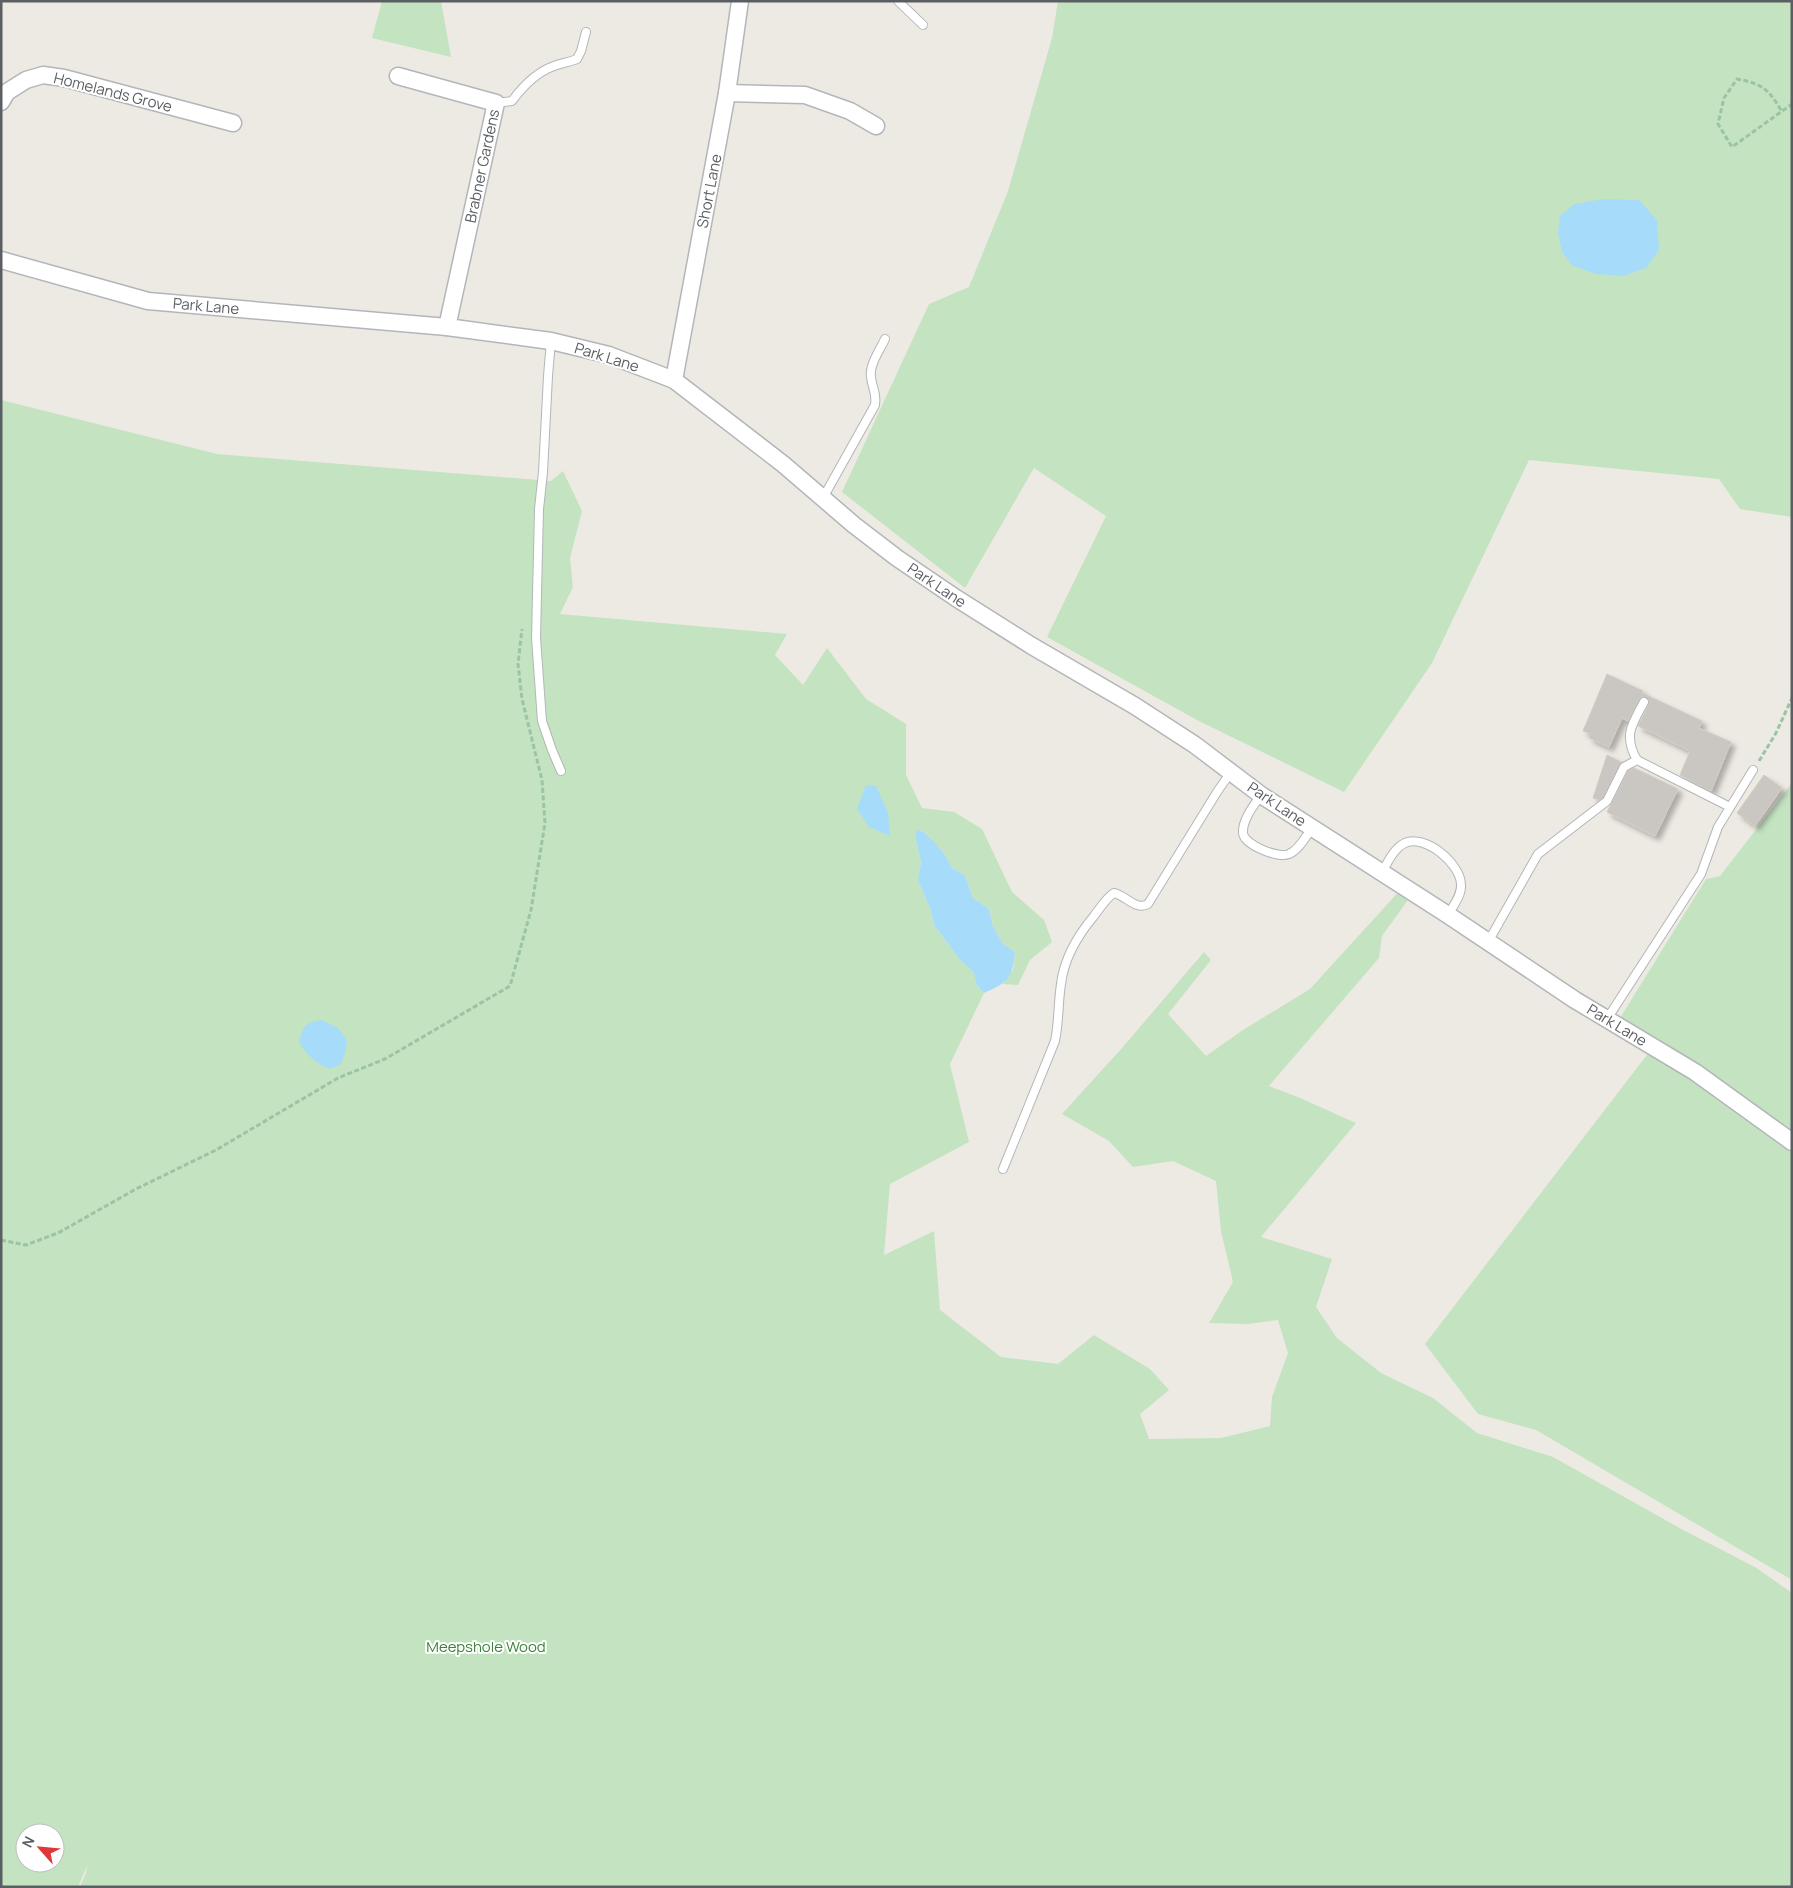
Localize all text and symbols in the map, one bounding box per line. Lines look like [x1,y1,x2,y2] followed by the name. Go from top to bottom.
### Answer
[51,67,175,117] street label: Homelands Grove
[460,107,504,225] street label: Brabner Gardens
[692,152,727,230] street label: Short Lane
[172,293,240,319] street label: Park Lane
[572,337,642,377] street label: Park Lane
[904,558,971,612] street label: Park Lane
[1244,777,1311,831] street label: Park Lane
[1583,999,1651,1051] street label: Park Lane
[426,1636,546,1657] park label: Meepshole Wood
[15,1823,65,1873] north arrow
[17,1833,39,1851] text: N

